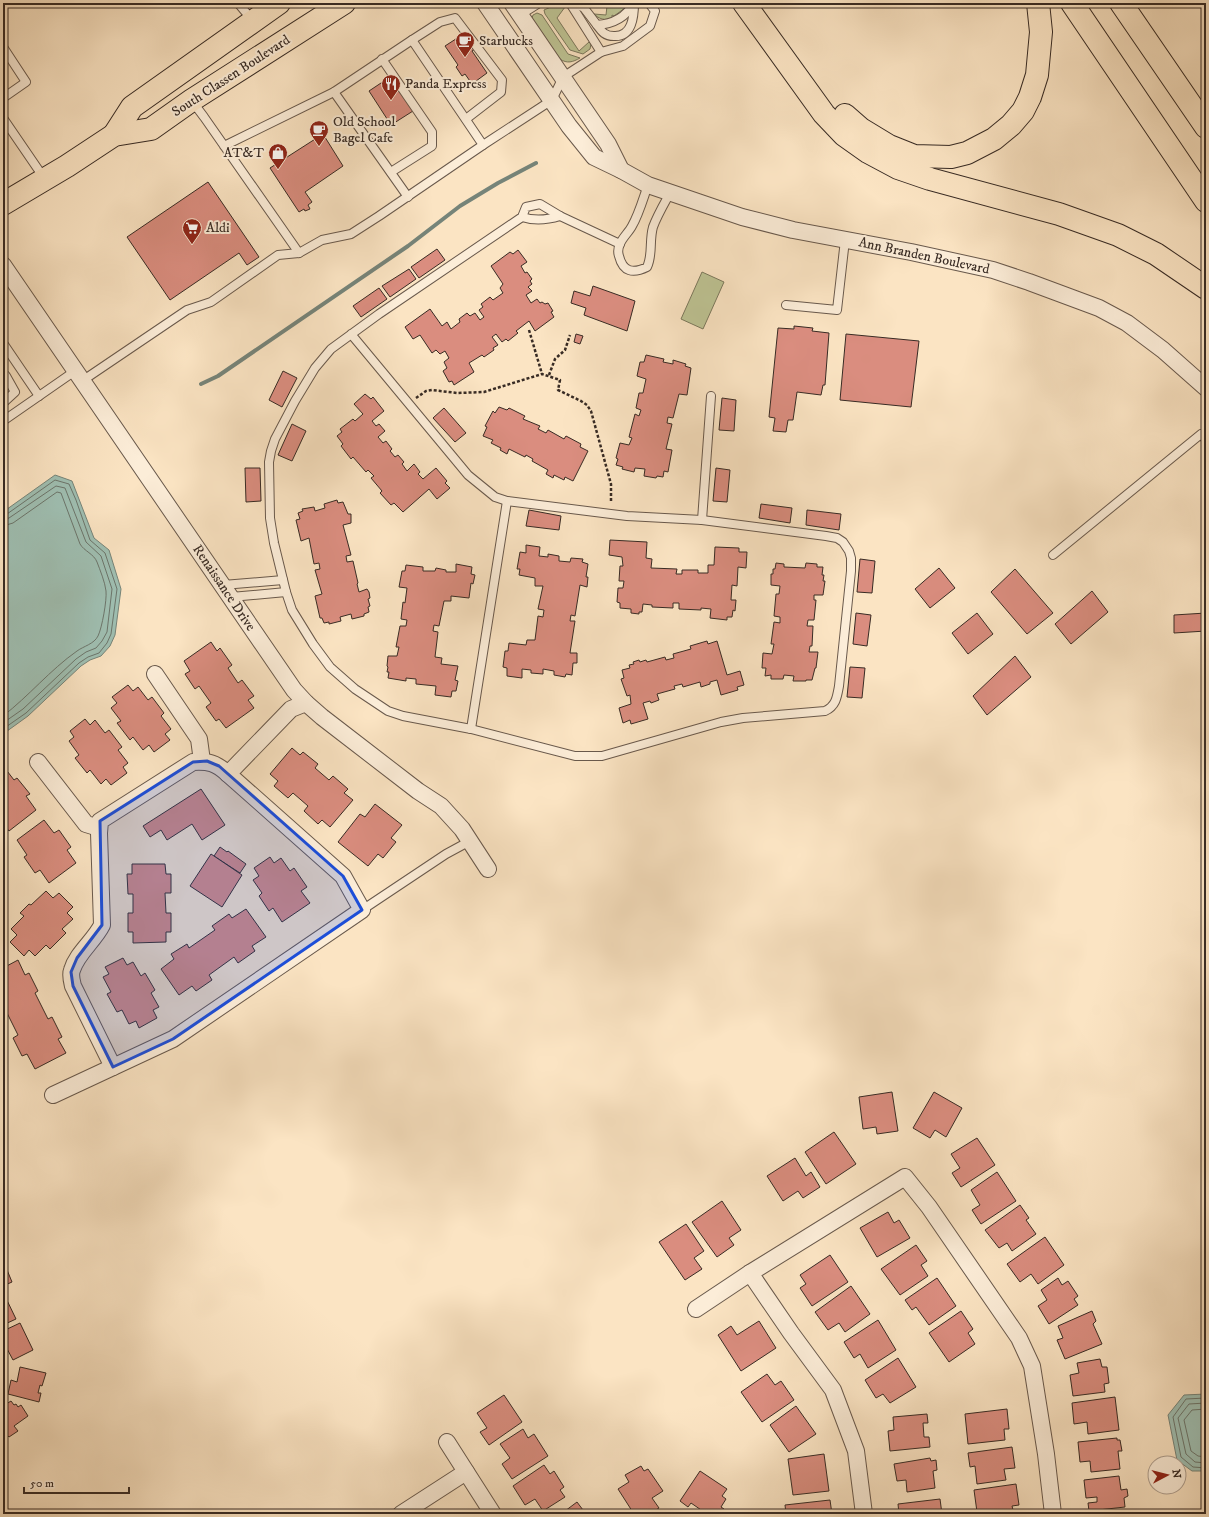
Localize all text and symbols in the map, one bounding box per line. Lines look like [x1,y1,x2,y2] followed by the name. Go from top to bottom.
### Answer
[454,30,476,58] cafe icon: Starbucks
[169,31,293,121] street label: South Classen Boulevard
[479,32,533,50] place label: Starbucks
[380,73,402,101] restaurant icon: Panda Express
[405,75,487,93] place label: Panda Express
[333,113,396,147] place label: Old School Bagel Cafe
[308,119,330,147] cafe icon: Old School Bagel Cafe
[267,142,289,170] shop icon: AT&T
[223,144,264,162] place label: AT&T
[181,217,203,245] supermarket icon: Aldi
[206,219,230,237] place label: Aldi
[857,233,991,279] street label: Ann Branden Boulevard
[188,541,260,635] street label: Renaissance Drive
[1147,1455,1187,1495] north arrow
[24,1469,129,1495] scale bar
[1168,1469,1183,1479] text: N
[30,1476,54,1491] text: 50 m

